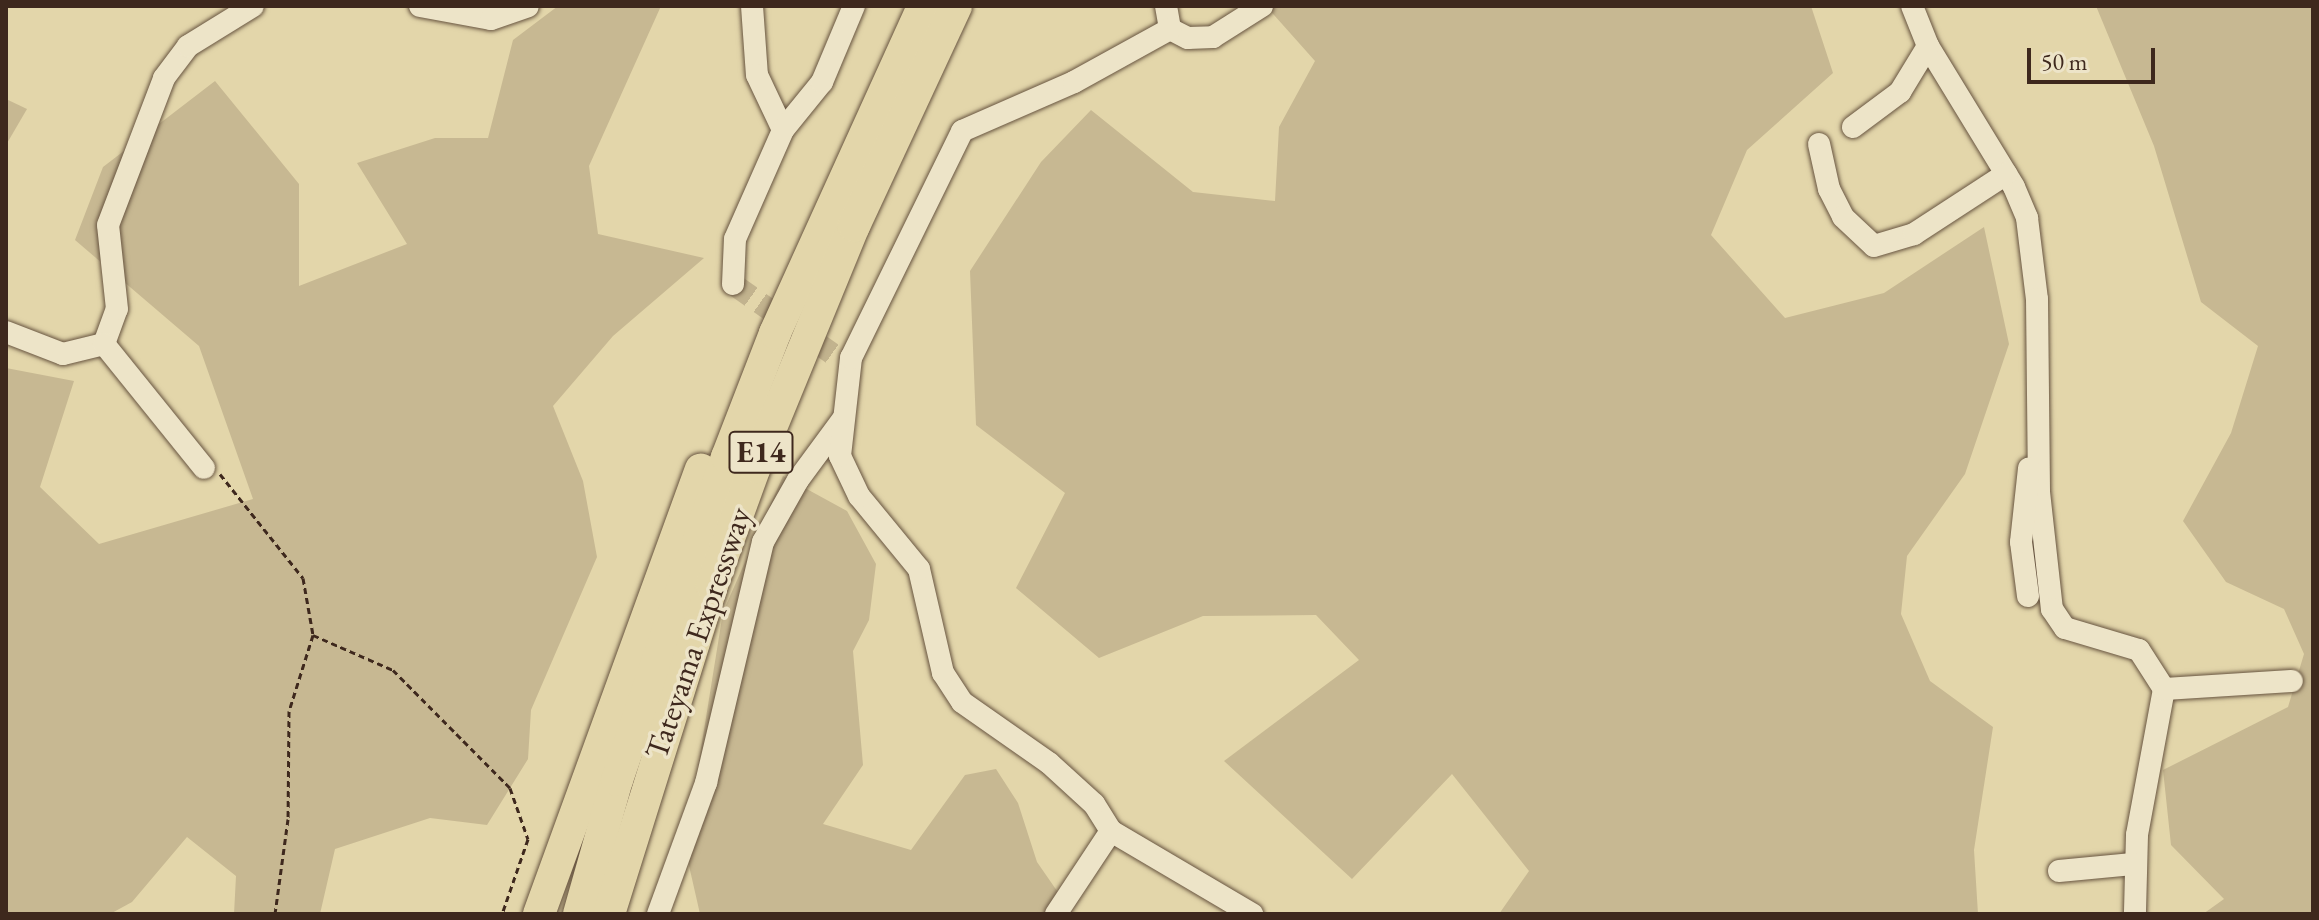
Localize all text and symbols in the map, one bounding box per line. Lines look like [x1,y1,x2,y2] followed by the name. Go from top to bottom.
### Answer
[2031,32,2159,82] scale bar
[2041,46,2088,77] text: 50 m
[727,426,795,478] road number: E14
[637,502,759,764] street label: Tateyama Expressway

